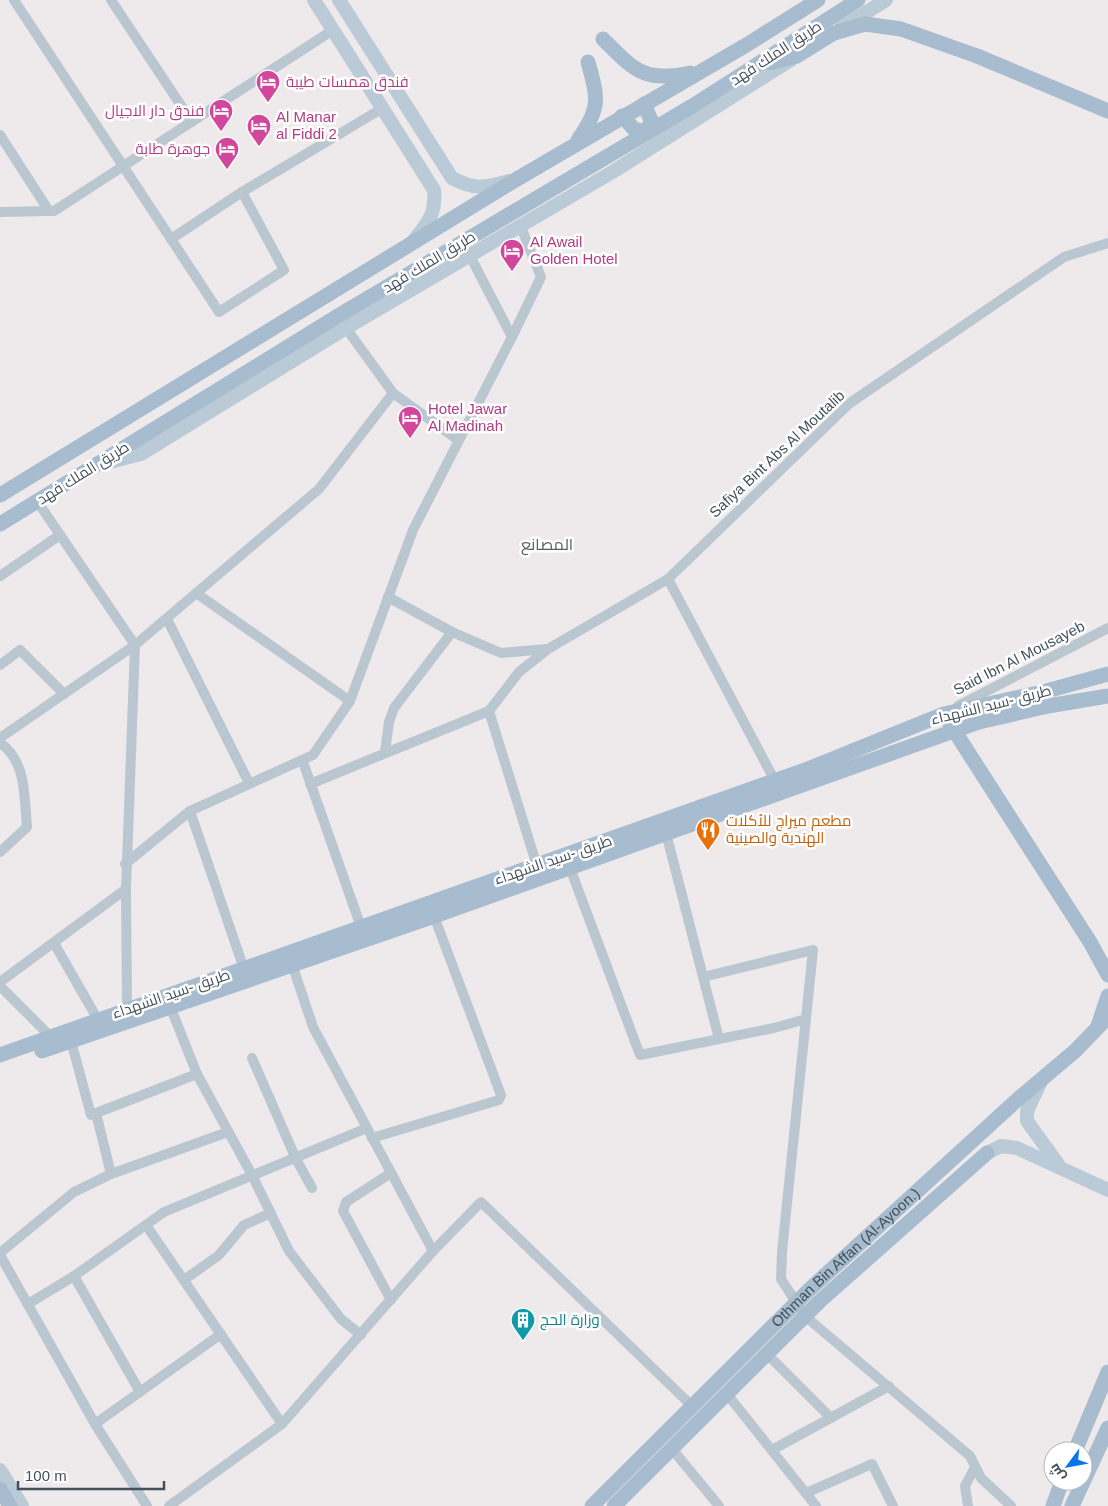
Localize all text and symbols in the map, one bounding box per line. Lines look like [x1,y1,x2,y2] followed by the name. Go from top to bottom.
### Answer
[727,17,825,90] street label: طريق الملك فهد
[255,69,281,103] hotel icon: فندق همسات طيبة
[286,73,409,92] place label: فندق همسات طيبة
[208,98,234,132] hotel icon: فندق دار الاجيال
[105,102,204,121] place label: فندق دار الاجيال
[276,108,337,142] place label: Al Manar al Fiddi 2
[246,113,272,147] hotel icon: Al Manar al Fiddi 2
[214,136,240,170] hotel icon: جوهرة طابة
[135,140,210,158] place label: جوهرة طابة
[379,227,479,298] street label: طريق الملك فهد
[530,233,618,267] place label: Al Awail Golden Hotel
[499,238,525,272] hotel icon: Al Awail Golden Hotel
[706,387,848,521] street label: Safiya Bint Abs Al Moutalib
[428,400,507,434] place label: Hotel Jawar Al Madinah
[397,405,423,439] hotel icon: Hotel Jawar Al Madinah
[34,438,133,509] street label: طريق الملك فهد
[521,536,573,556] district label: المصانع
[950,617,1087,698] street label: Said Ibn Al Mousayeb
[929,681,1053,730] street label: طريق -سيد الشهداء
[726,812,851,848] place label: مطعم ميراج للأكلات الهندية والصينية
[695,817,721,851] restaurant icon: مطعم ميراج للأكلات الهندية والصينية
[492,831,615,890] street label: طريق -سيد الشهداء
[110,965,233,1024] street label: طريق -سيد الشهداء
[768,1184,923,1330] street label: Othman Bin Affan (Al-Ayoon.)
[510,1307,536,1341] building icon: وزارة الحج
[540,1311,600,1331] place label: وزارة الحج
[1043,1441,1093,1491] north arrow
[18,1458,164,1490] scale bar
[1045,1460,1069,1485] text: ش
[25,1467,67,1484] text: 100 m

